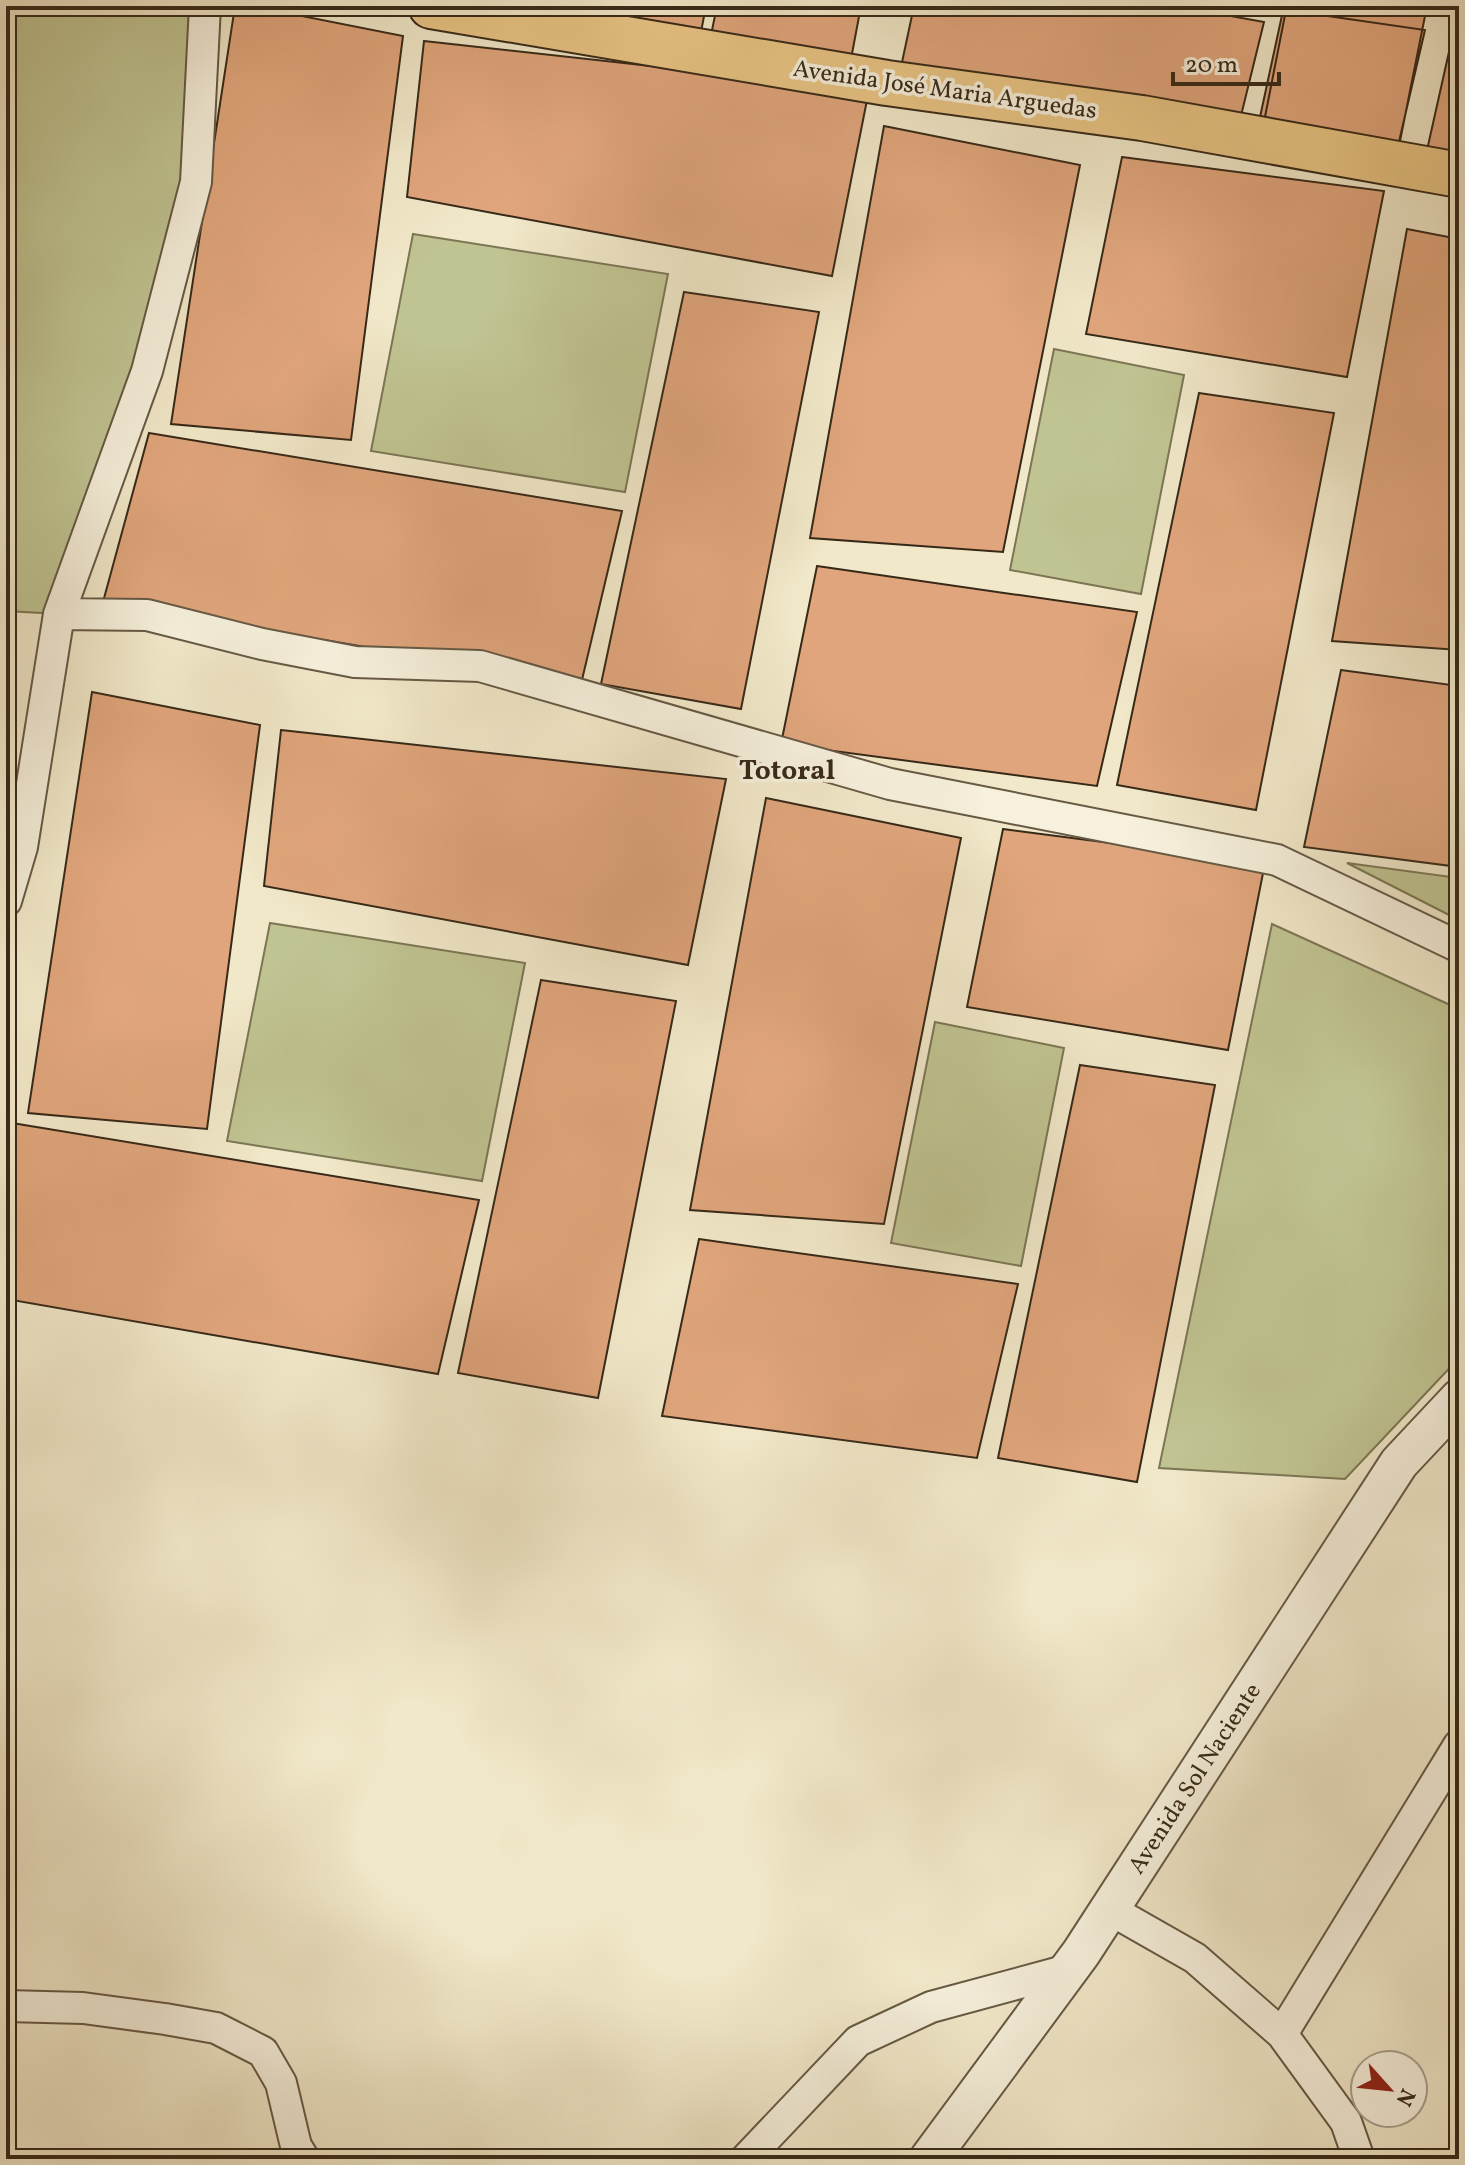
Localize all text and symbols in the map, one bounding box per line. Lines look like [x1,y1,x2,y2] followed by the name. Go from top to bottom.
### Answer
[1173,36,1279,86] scale bar
[1185,49,1238,83] text: 20 m
[791,53,1099,129] street label: Avenida José Maria Arguedas
[739,752,835,791] district label: Totoral
[1121,1677,1270,1881] street label: Avenida Sol Naciente
[1349,2049,1429,2129] north arrow
[1387,2083,1422,2111] text: N

